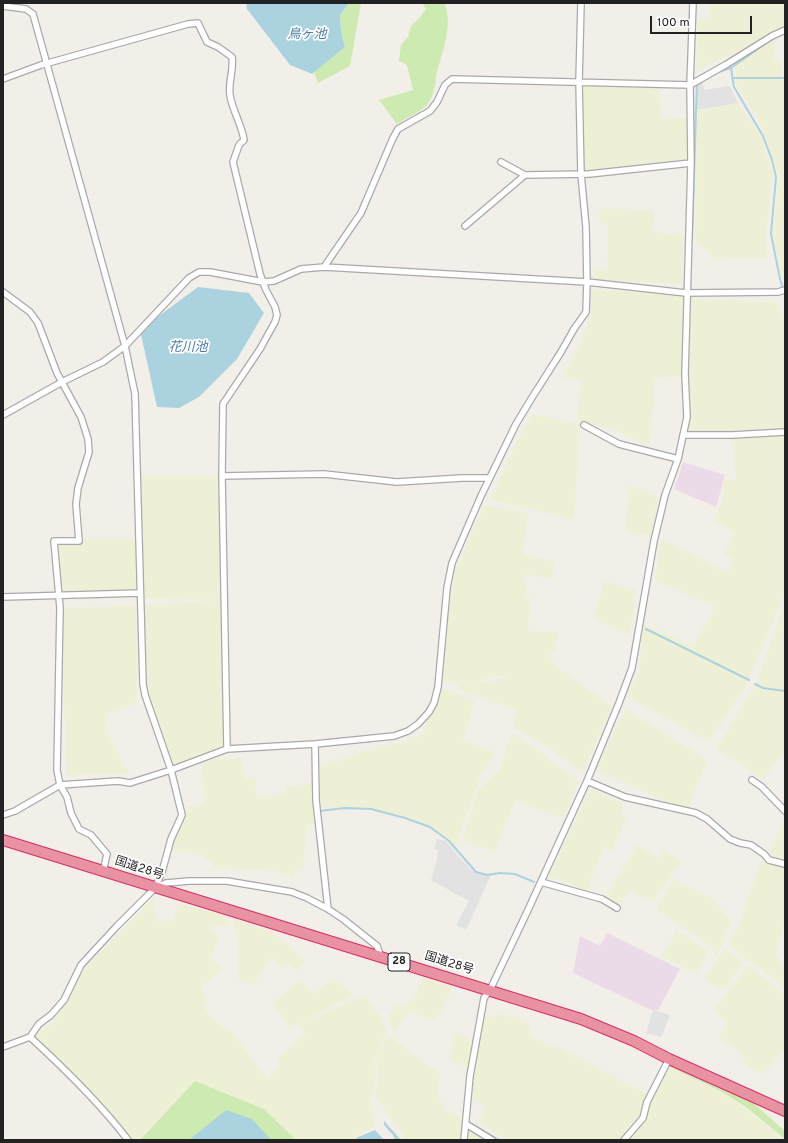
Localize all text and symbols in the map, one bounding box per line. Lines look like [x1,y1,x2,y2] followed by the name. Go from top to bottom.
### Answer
[652,8,754,34] scale bar
[657,15,690,31] text: 100 m
[288,27,326,43] water label: 鳥ヶ池
[169,340,207,356] water label: 花川池
[113,854,165,884] street label: 国道28号
[423,950,475,978] street label: 国道28号
[388,953,410,971] road number: 28

